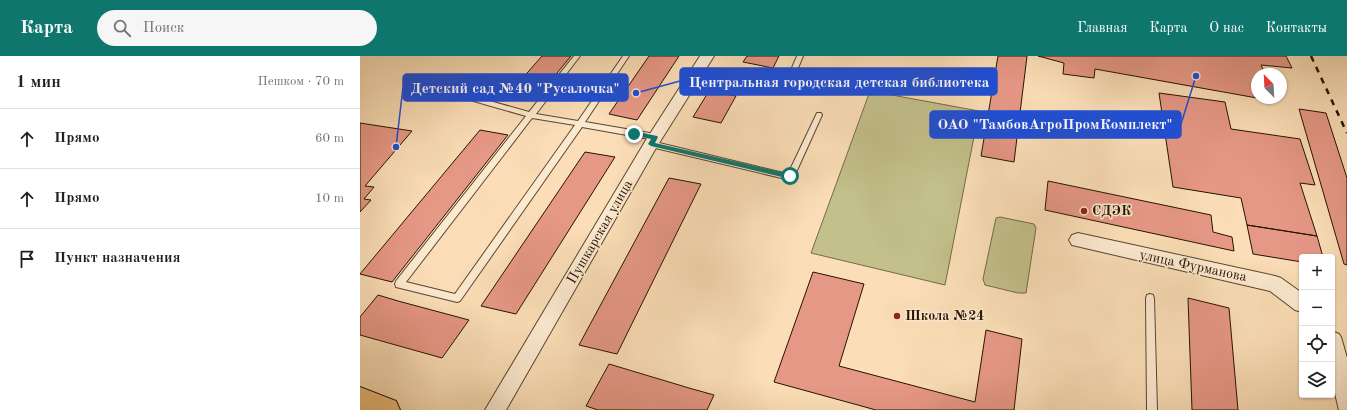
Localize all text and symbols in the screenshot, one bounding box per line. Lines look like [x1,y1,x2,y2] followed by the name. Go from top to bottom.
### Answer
[97,10,377,46] search box
[111,17,133,39] icon: search
[20,19,73,38] text: Карта
[143,21,184,36] text: Поиск
[1077,21,1127,35] text: Главная
[1149,21,1187,35] text: Карта
[1209,21,1244,35] text: О нас
[1266,21,1327,35] text: Контакты
[680,68,997,95] callout: Центральная городская детская библиотека
[1251,68,1287,104] north arrow
[16,74,61,91] text: 1 мин
[403,74,628,101] callout: Детский сад №40 "Русалочка"
[257,75,344,88] text: Пешком · 70 m
[689,76,990,91] text: Центральная городская детская библиотека
[411,82,619,97] text: Детский сад №40 "Русалочка"
[930,111,1181,138] callout: ОАО "ТамбовАгроПромКомплект"
[938,118,1172,133] text: ОАО "ТамбовАгроПромКомплект"
[625,125,643,143] route end
[16,128,38,150] icon: ahead
[54,131,100,146] text: Прямо
[315,132,344,145] text: 60 m
[781,167,799,185] route start
[565,178,635,286] street label: Пушкарская улица
[16,188,38,210] icon: ahead
[54,191,100,206] text: Прямо
[315,192,344,205] text: 10 m
[1092,204,1132,218] place label: СДЭК
[1079,206,1089,216] marker: СДЭК
[16,248,38,270] icon: arrive
[1138,248,1248,284] street label: улица Фурманова
[54,251,181,266] text: Пункт назначения
[1299,254,1335,398] map controls
[1299,254,1335,290] button: +
[1299,290,1335,326] button: −
[905,309,984,323] place label: Школа №24
[892,311,902,321] marker: Школа №24
[1299,326,1335,362] button: locate
[1299,362,1335,398] button: layers

